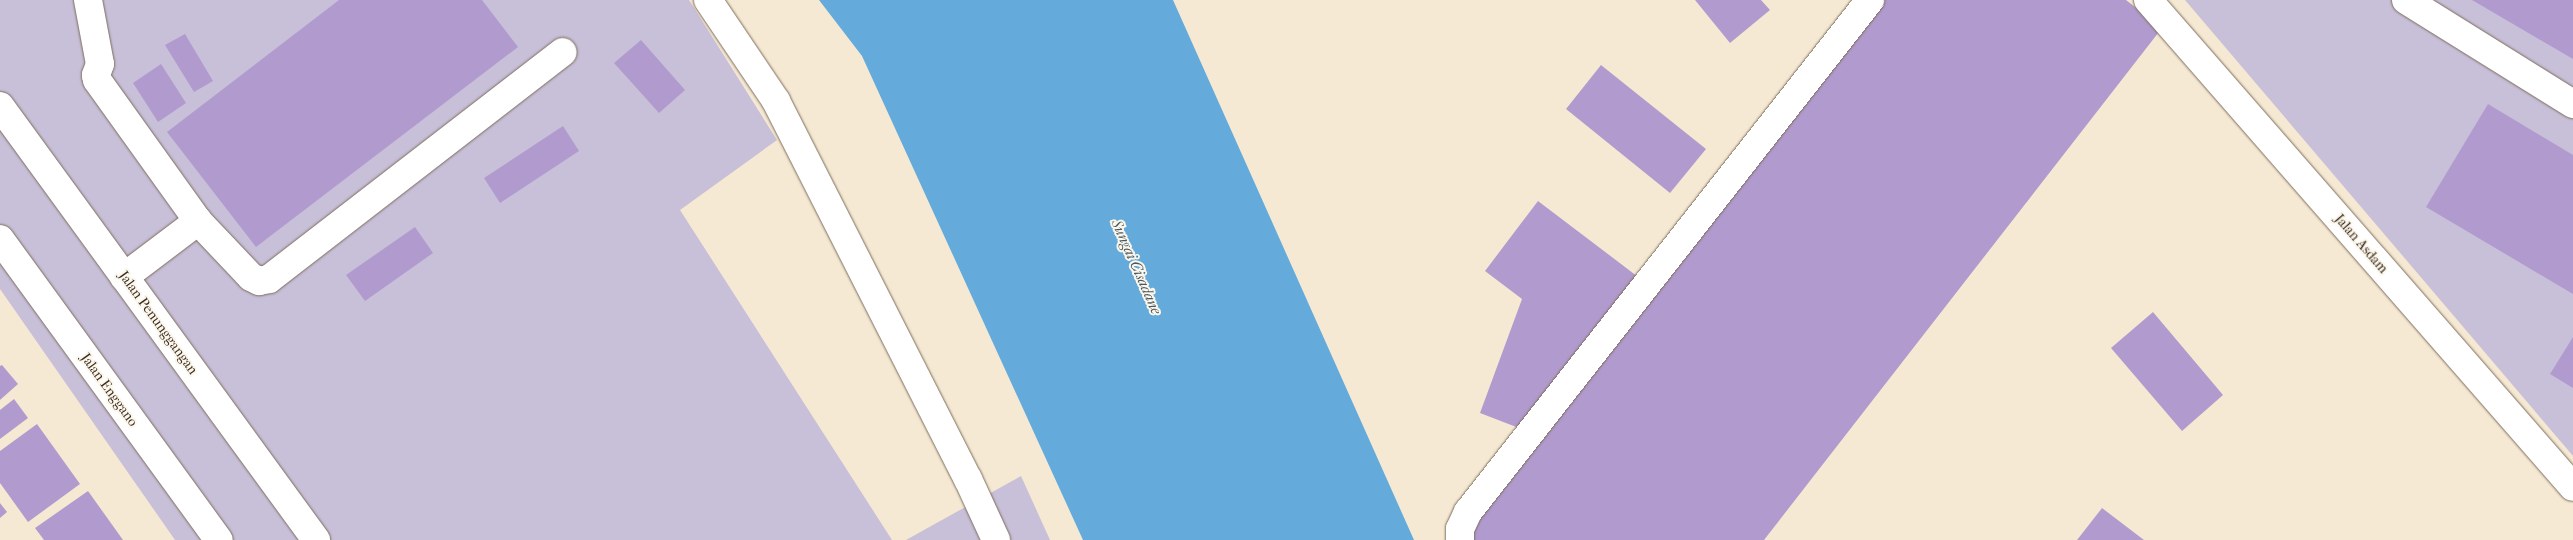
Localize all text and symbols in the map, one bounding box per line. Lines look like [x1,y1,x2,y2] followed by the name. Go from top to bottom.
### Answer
[2331,211,2391,277] street label: Jalan Asdam
[1107,217,1165,317] water label: Sungai Cisadane
[115,268,201,378] street label: Jalan Penunggangan
[77,350,141,430] street label: Jalan Enggano

